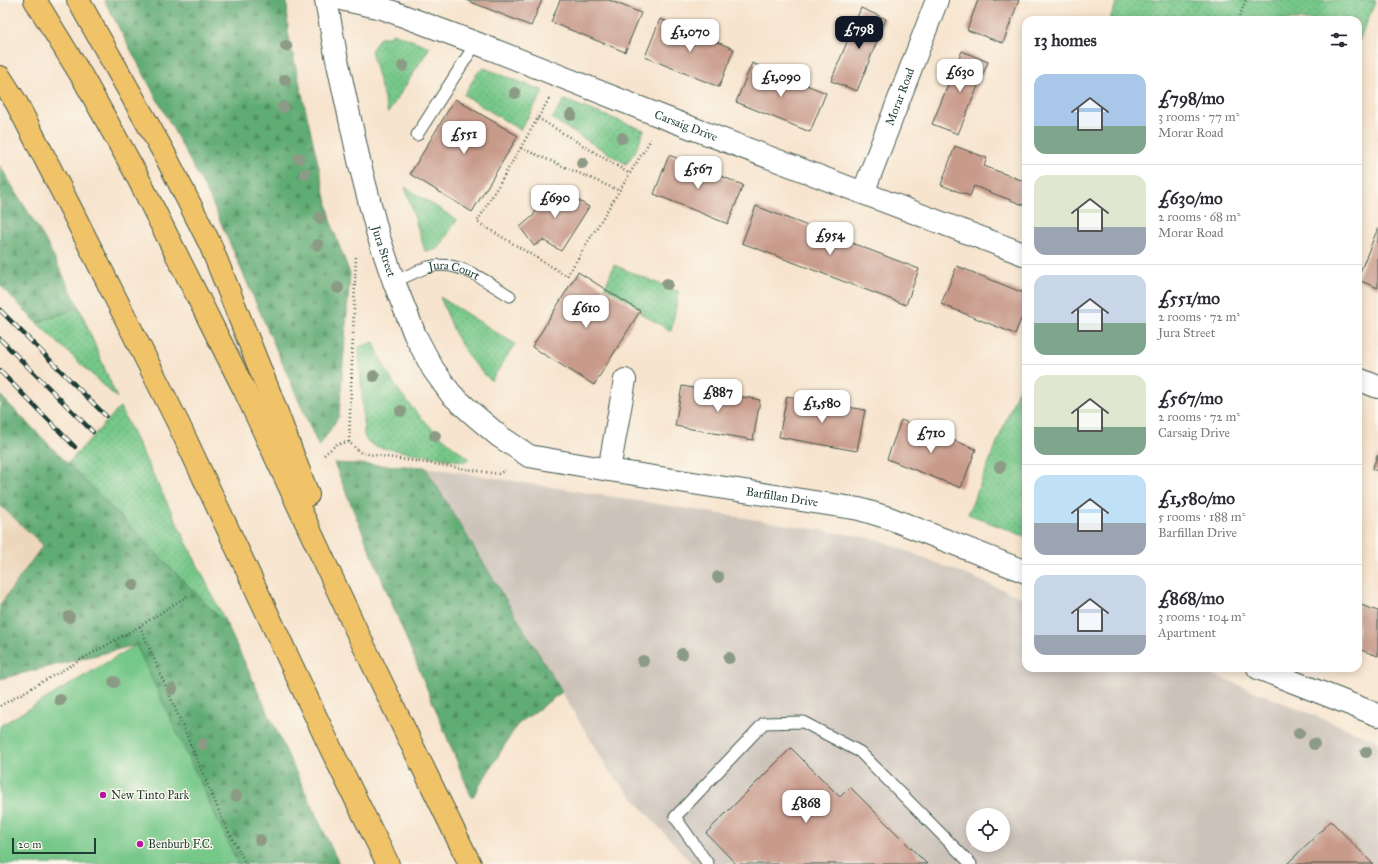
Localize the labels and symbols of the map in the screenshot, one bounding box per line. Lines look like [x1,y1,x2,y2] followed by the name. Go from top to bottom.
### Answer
[835,16,883,50] pin: £798
[657,19,723,53] pin: £1,070
[936,59,984,93] pin: £630
[748,64,814,98] pin: £1,090
[882,66,917,128] street label: Morar Road
[652,107,720,144] street label: Carsaig Drive
[440,121,488,155] pin: £551
[674,156,722,190] pin: £567
[531,185,579,219] pin: £690
[367,222,399,279] street label: Jura Street
[806,222,854,256] pin: £954
[425,258,483,283] street label: Jura Court
[562,295,610,329] pin: £610
[694,379,742,413] pin: £887
[789,390,855,424] pin: £1,580
[907,420,955,454] pin: £710
[745,484,819,510] street label: Barfillan Drive
[111,788,189,802] place label: New Tinto Park
[98,790,108,800] marker: New Tinto Park
[782,790,830,824] pin: £868
[12,836,96,855] scale bar
[148,837,213,851] place label: Benburb F.C.
[135,839,145,849] marker: Benburb F.C.

